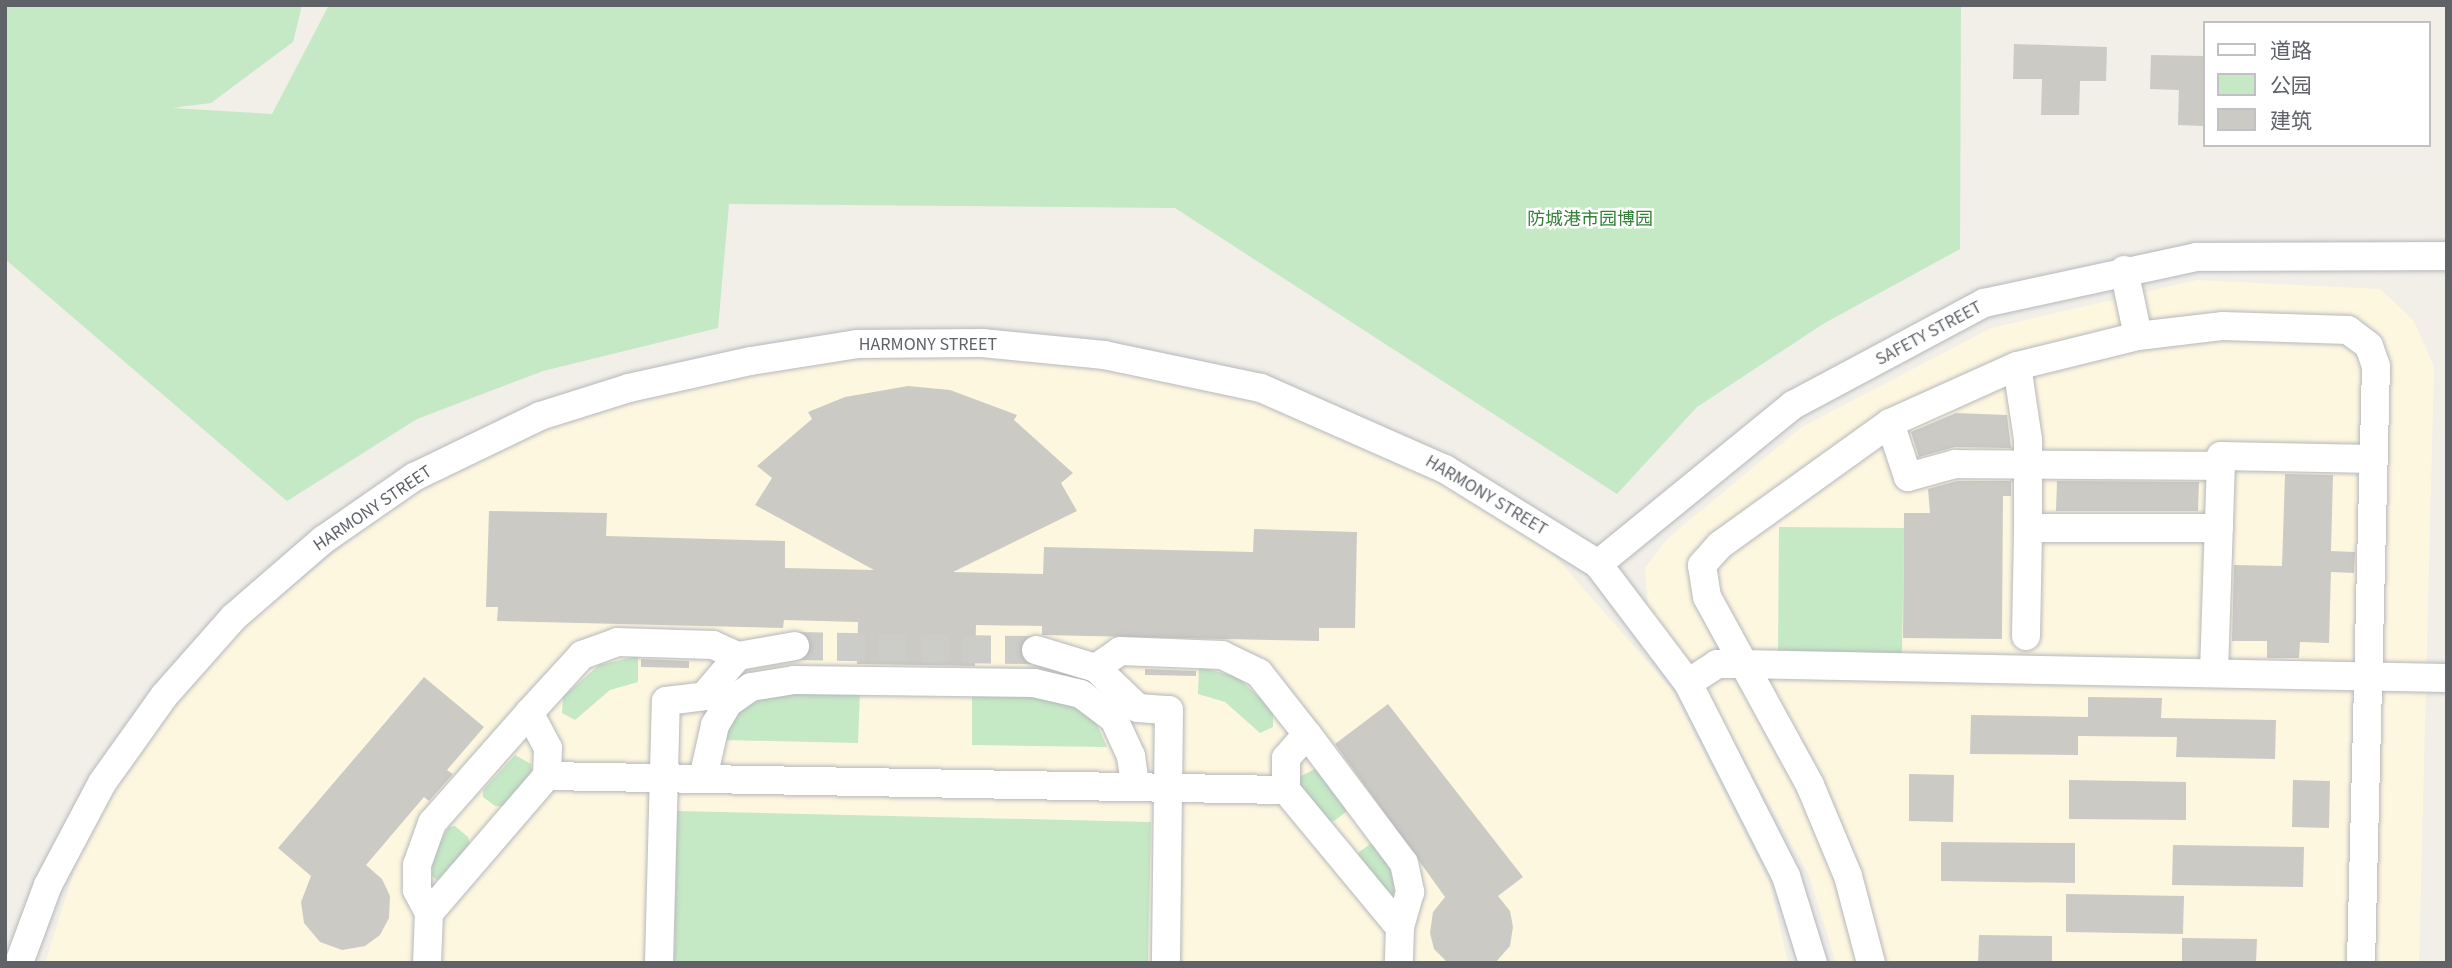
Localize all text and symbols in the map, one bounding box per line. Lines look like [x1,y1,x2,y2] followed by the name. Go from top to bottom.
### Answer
[2204,21,2431,147] legend
[2270,36,2312,66] text: 道路
[2270,71,2312,101] text: 公园
[2270,106,2312,136] text: 建筑
[1527,209,1653,231] park label: 防城港市园博园
[1872,297,1986,371] street label: SAFETY STREET
[859,334,997,356] street label: HARMONY STREET
[1421,451,1551,541] street label: HARMONY STREET
[310,461,436,557] street label: HARMONY STREET

